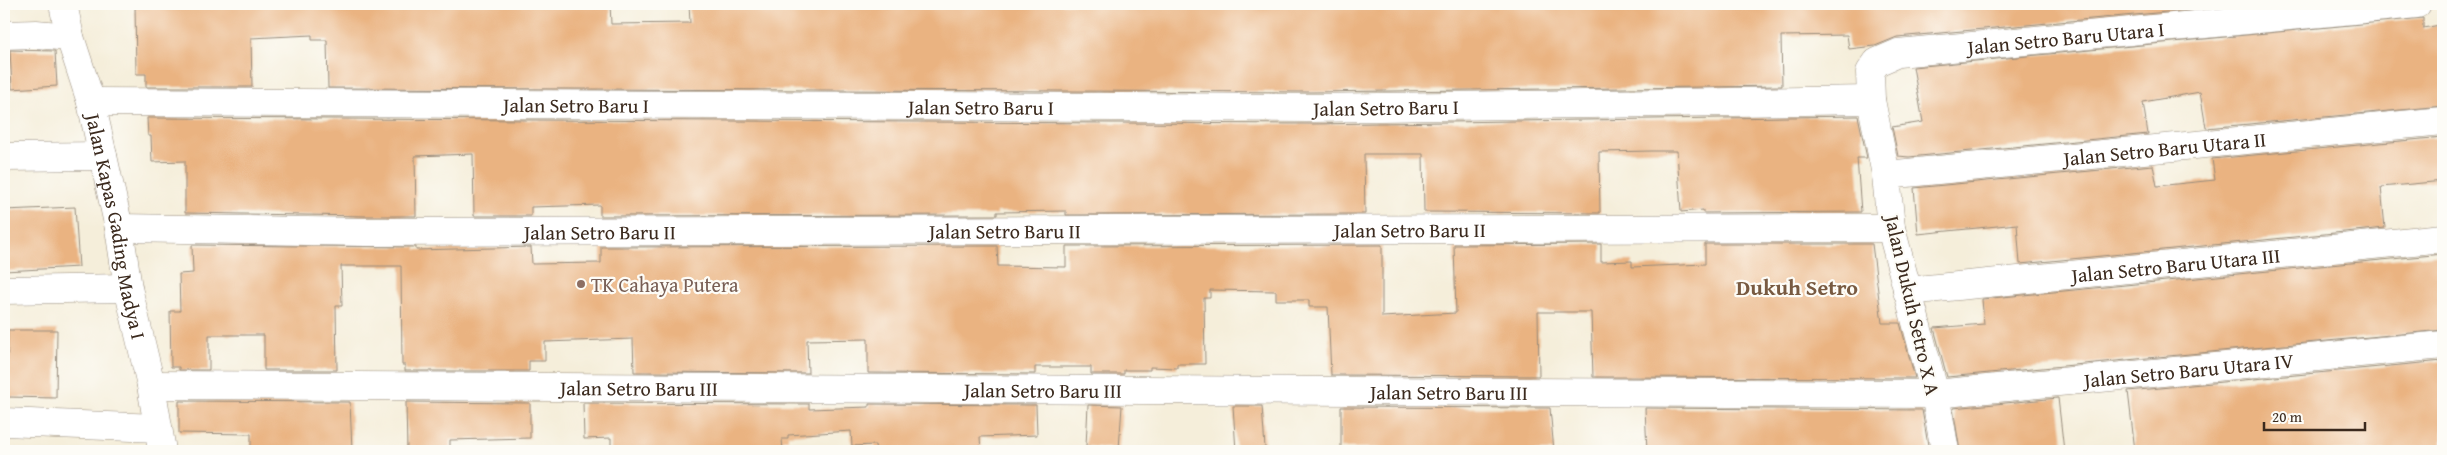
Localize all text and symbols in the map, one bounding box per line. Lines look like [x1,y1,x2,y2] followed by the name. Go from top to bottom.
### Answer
[1963,13,2165,61] street label: Jalan Setro Baru Utara I
[500,90,649,119] street label: Jalan Setro Baru I
[1310,91,1459,123] street label: Jalan Setro Baru I
[905,92,1054,121] street label: Jalan Setro Baru I
[79,108,154,342] street label: Jalan Kapas Gading Madya I
[2059,124,2267,173] street label: Jalan Setro Baru Utara II
[1878,209,1948,398] street label: Jalan Dukuh Setro X A
[1331,215,1486,244] street label: Jalan Setro Baru II
[926,216,1081,245] street label: Jalan Setro Baru II
[521,217,676,246] street label: Jalan Setro Baru II
[2067,240,2281,289] street label: Jalan Setro Baru Utara III
[591,270,739,299] place label: TK Cahaya Putera
[1736,271,1858,303] district label: Dukuh Setro
[575,278,587,290] marker: TK Cahaya Putera
[2080,345,2295,394] street label: Jalan Setro Baru Utara IV
[557,373,718,402] street label: Jalan Setro Baru III
[961,375,1122,404] street label: Jalan Setro Baru III
[1367,377,1528,406] street label: Jalan Setro Baru III
[2264,400,2366,432] scale bar
[2272,406,2303,427] text: 20 m

